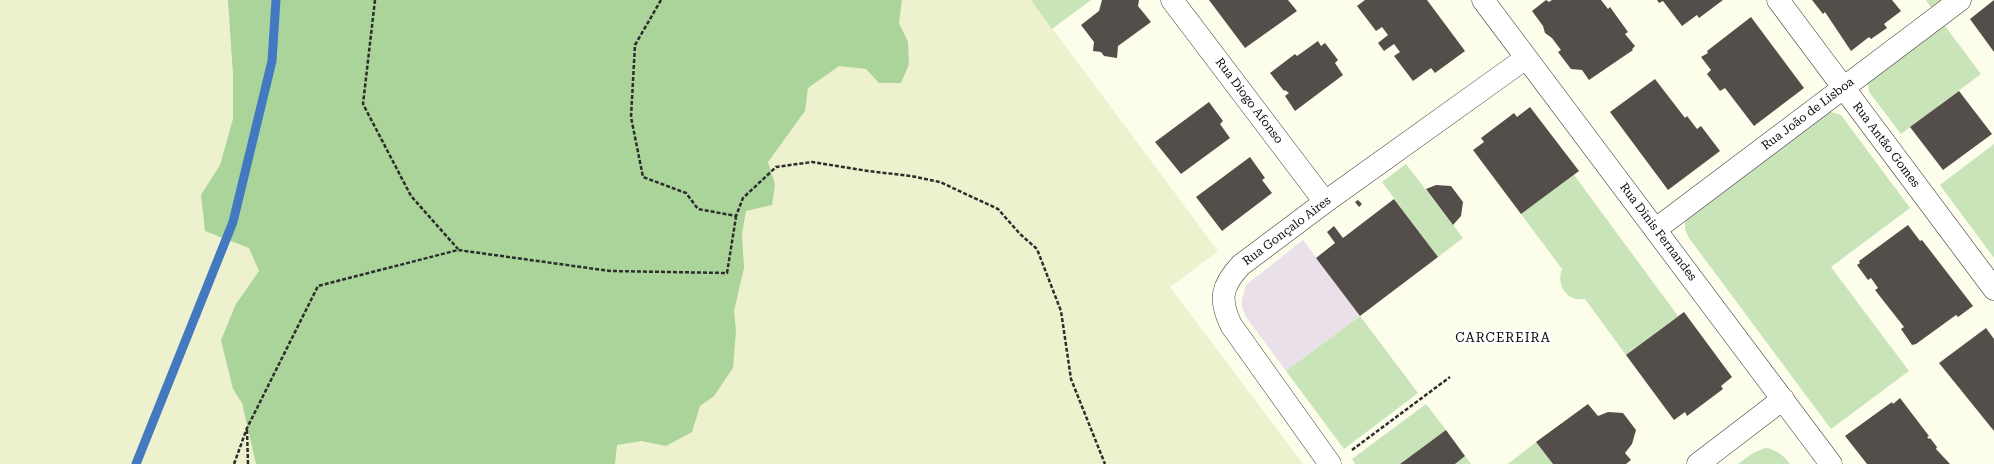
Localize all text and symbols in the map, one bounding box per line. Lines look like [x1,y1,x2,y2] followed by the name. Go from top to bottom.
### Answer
[1212,55,1286,147] street label: Rua Diogo Afonso
[1759,75,1857,153] street label: Rua João de Lisboa
[1849,100,1923,190] street label: Rua Antão Gomes
[1617,180,1699,284] street label: Rua Dinis Fernandes
[1240,193,1334,269] street label: Rua Gonçalo Aires
[1455,330,1551,346] district label: CARCEREIRA

